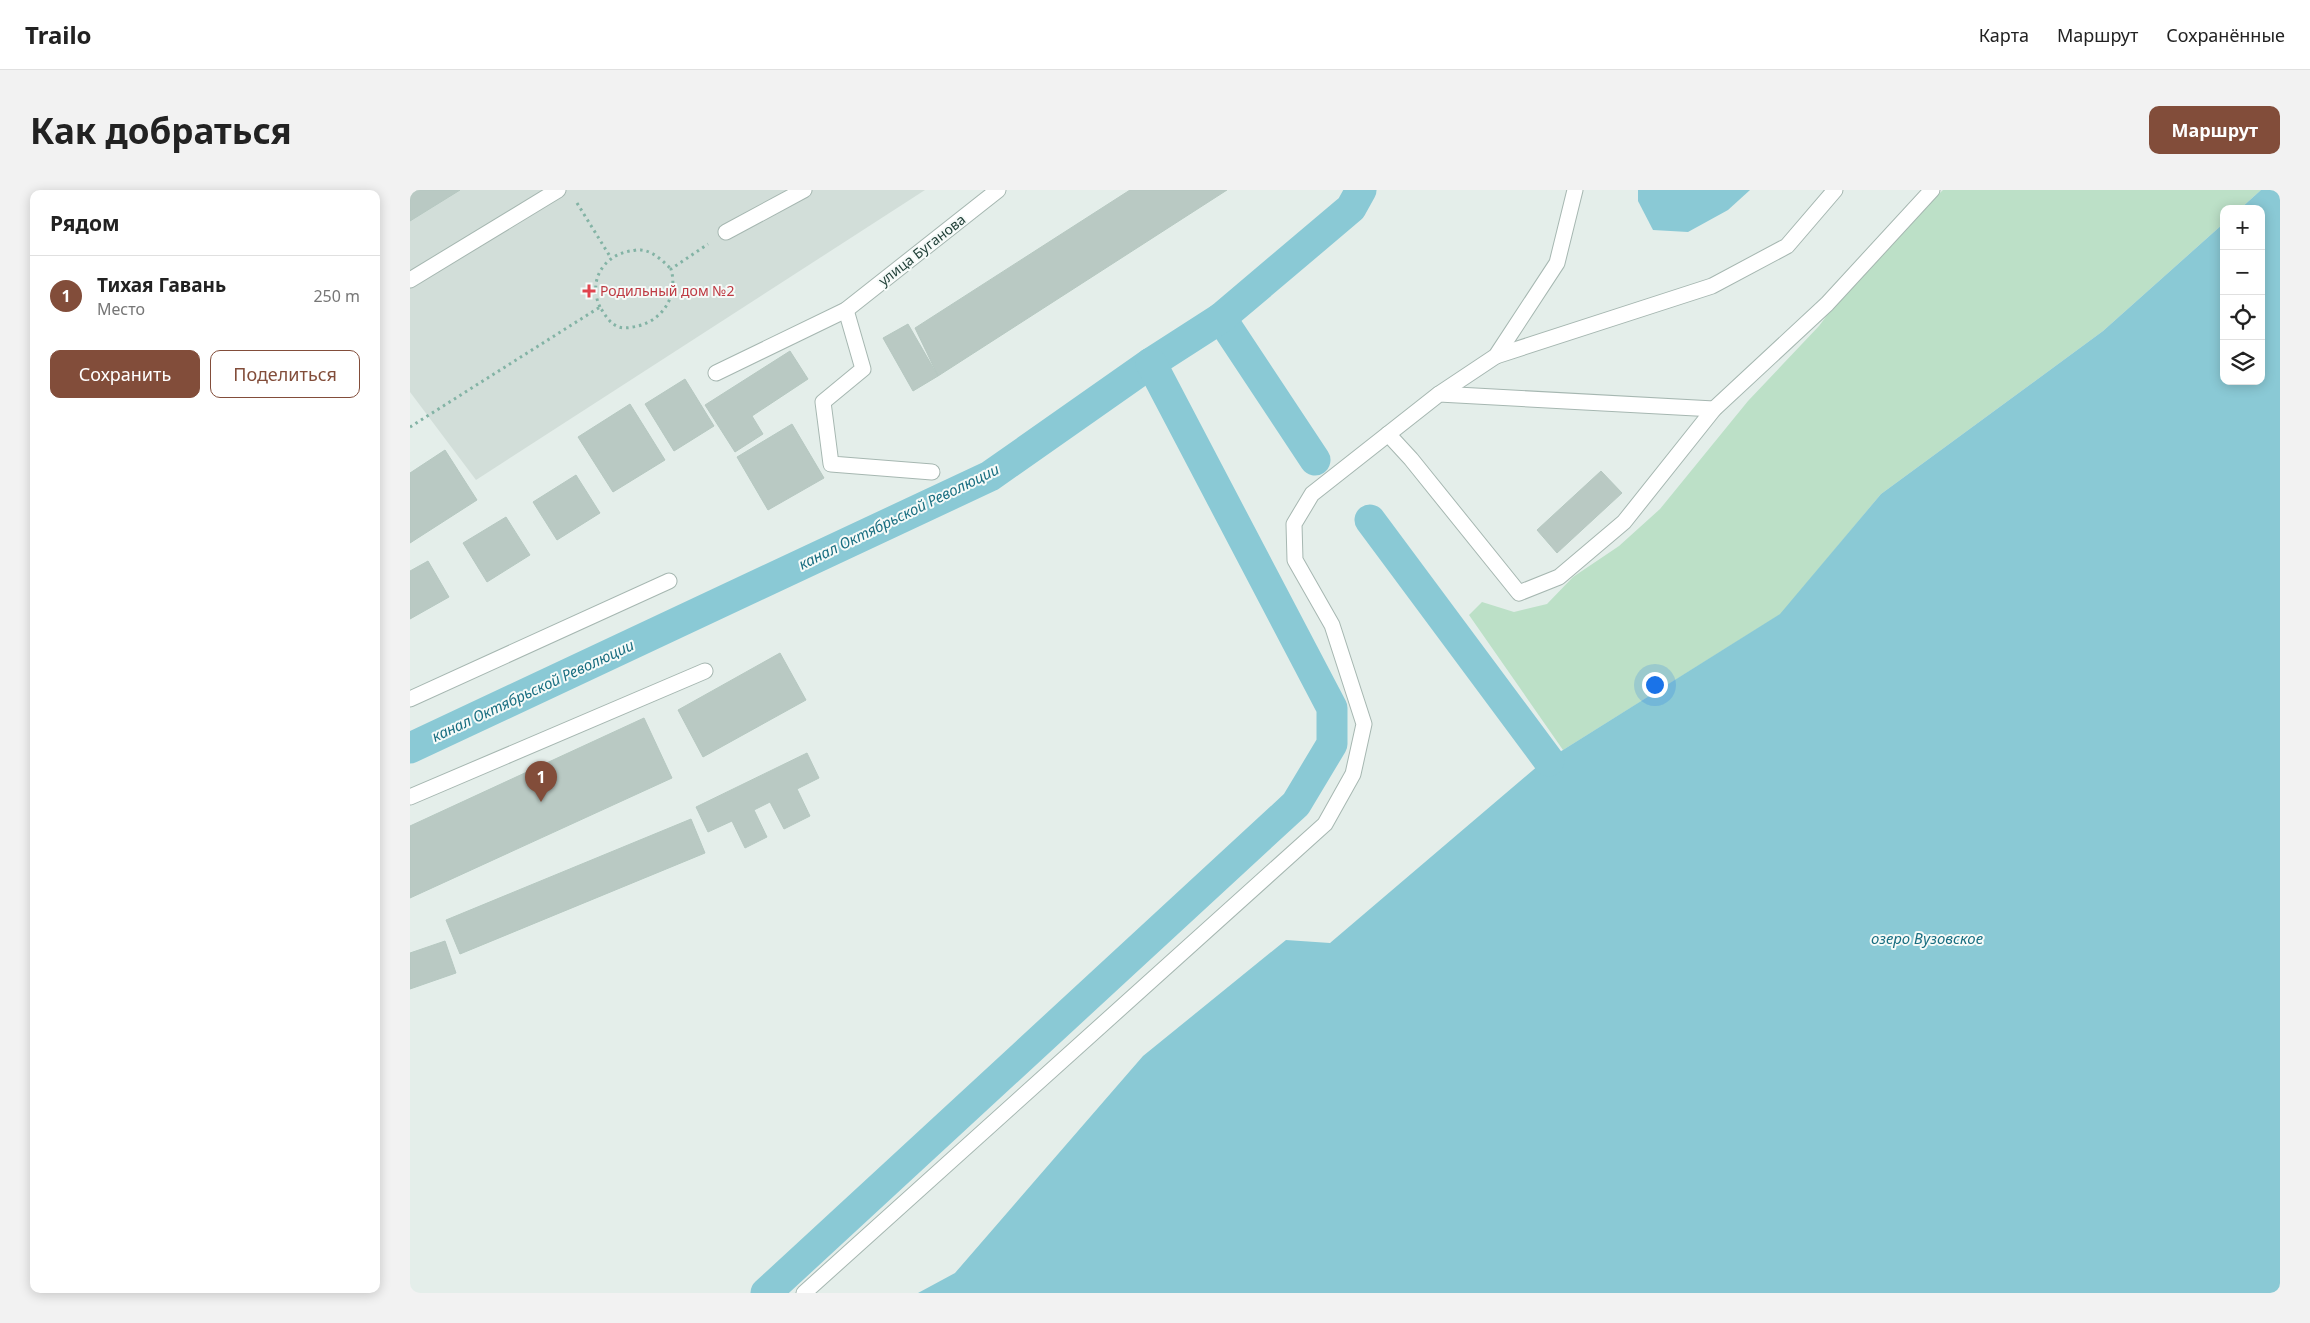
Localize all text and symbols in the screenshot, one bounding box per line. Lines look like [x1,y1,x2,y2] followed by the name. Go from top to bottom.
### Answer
[25,18,92,51] text: Trailo
[1979,23,2029,47] text: Карта
[2057,23,2138,47] text: Маршрут
[2166,23,2285,47] text: Сохранённые
[2149,106,2280,154] button: Маршрут
[30,107,292,154] text: Как добраться
[2220,205,2265,385] map controls
[2220,205,2265,250] button: +
[50,209,120,237] text: Рядом
[874,210,969,290] street label: улица Буганова
[2220,250,2265,295] button: −
[97,272,226,298] text: Тихая Гавань
[600,281,735,300] place label: Родильный дом №2
[582,284,596,298] marker: Родильный дом №2
[61,285,71,307] text: 1
[313,285,360,307] text: 250 m
[2220,295,2265,340] button: locate
[97,298,145,320] text: Место
[2220,340,2265,385] button: layers
[50,350,200,398] button: Сохранить
[210,350,360,398] button: Поделиться
[795,459,1003,573] water label: канал Октябрьской Революции
[428,634,637,746] water label: канал Октябрьской Революции
[1642,672,1668,698] your location
[525,761,557,802] pin: 1
[1871,928,1984,948] water label: озеро Вузовское

